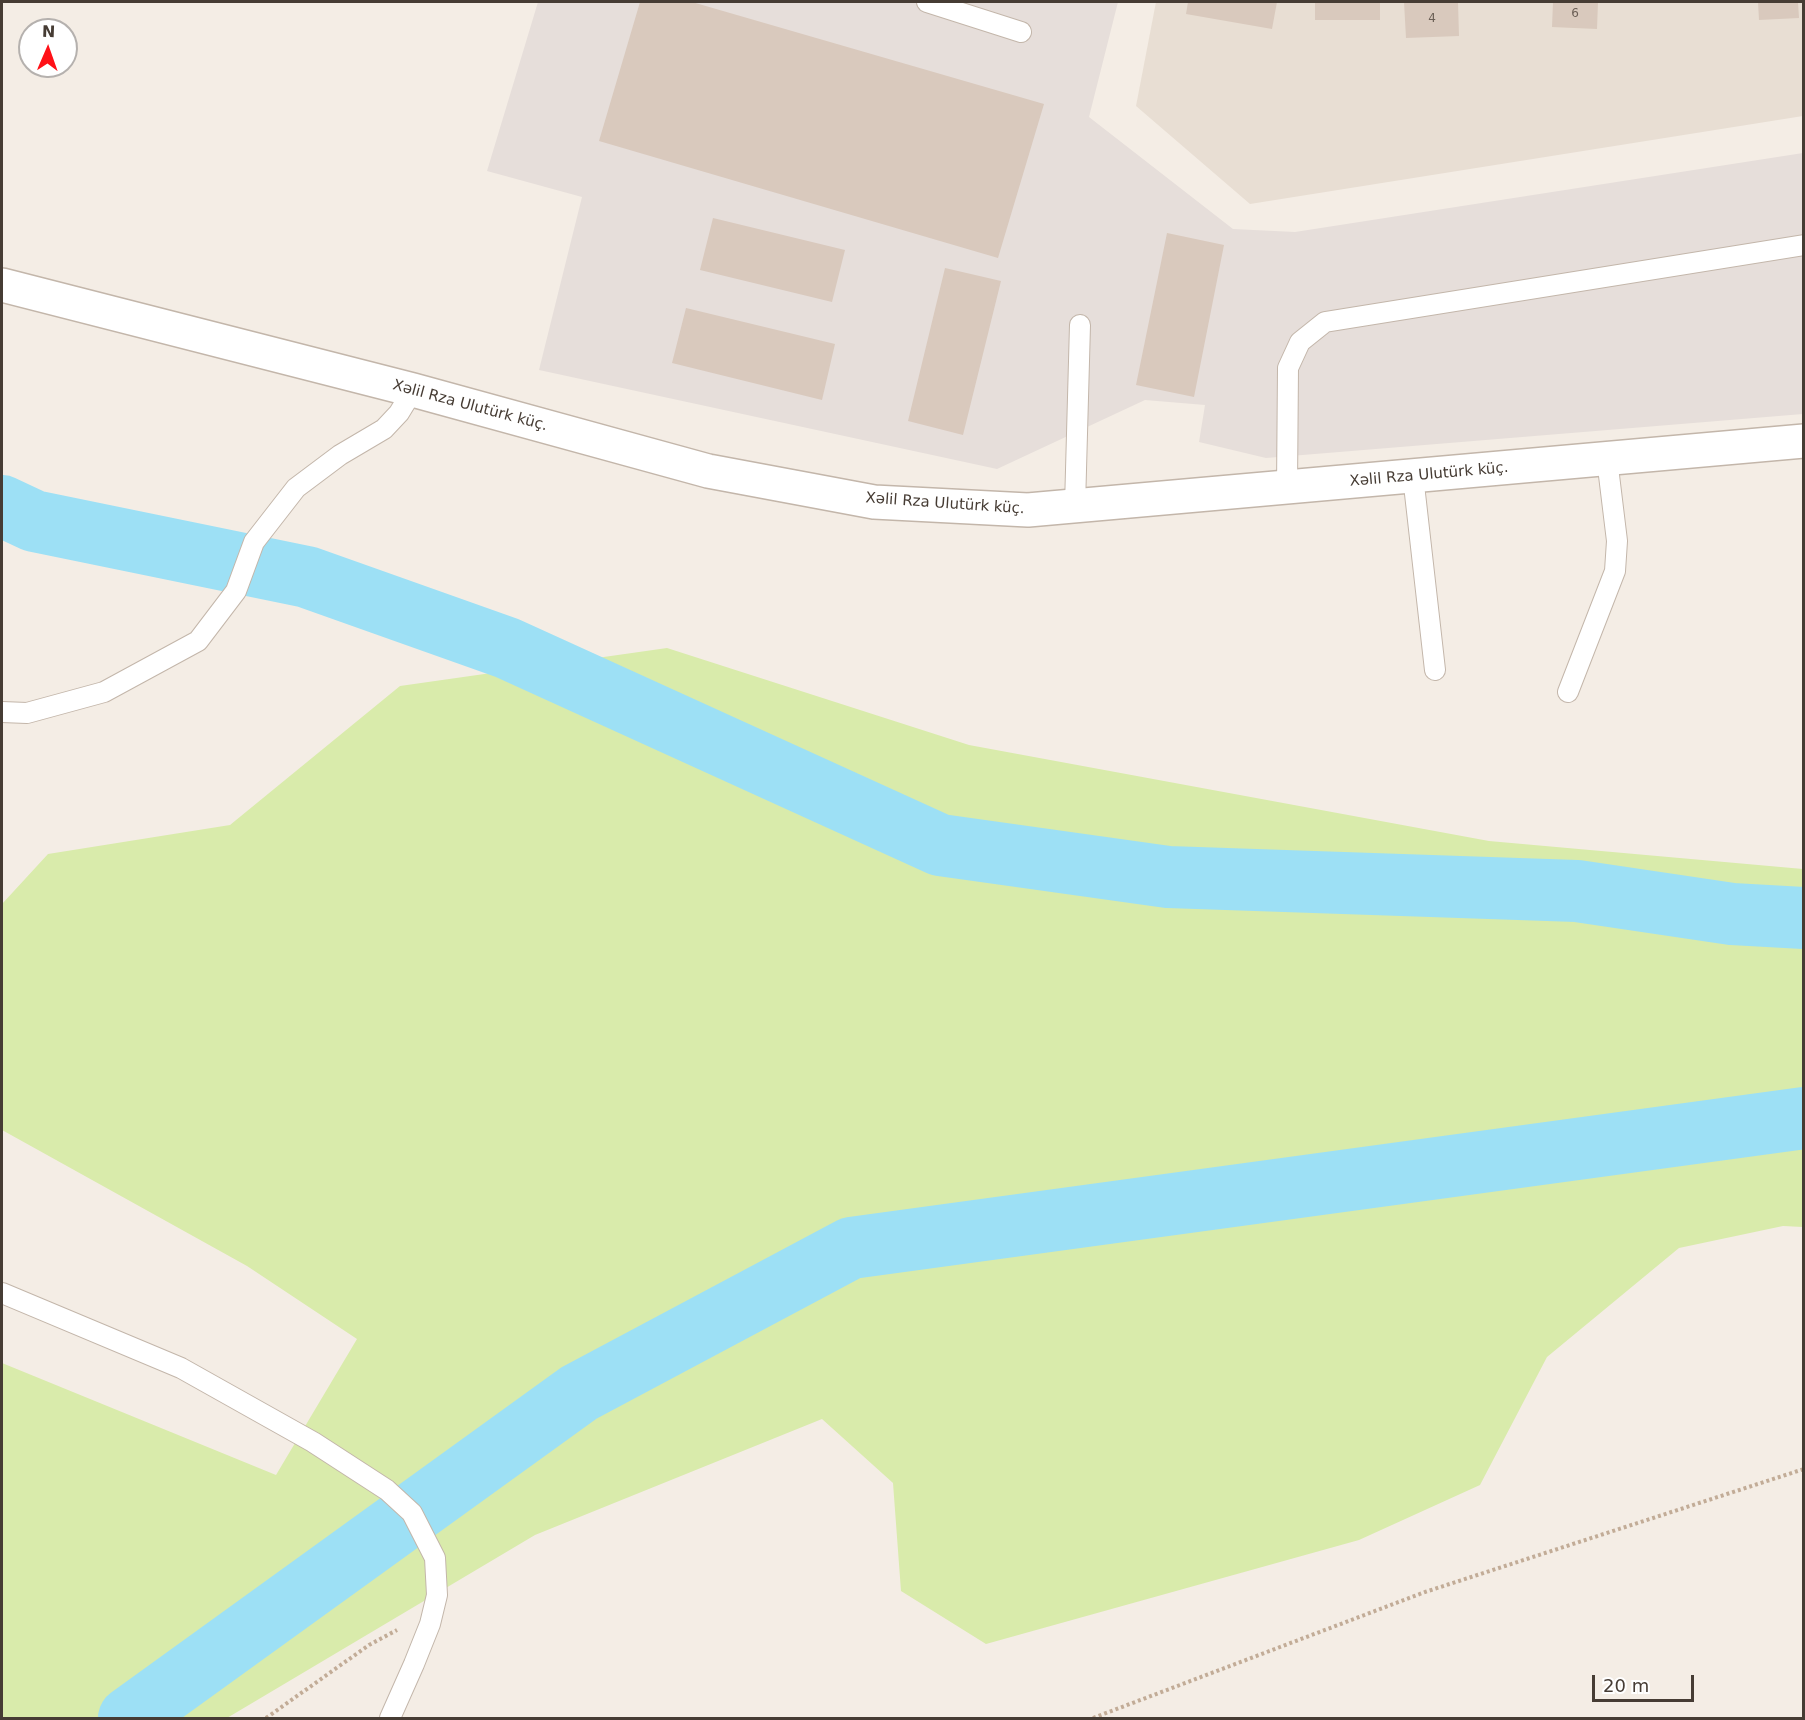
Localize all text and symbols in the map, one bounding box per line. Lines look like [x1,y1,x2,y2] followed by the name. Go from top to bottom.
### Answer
[1571,7,1579,21] house number: 6
[1428,12,1436,26] house number: 4
[18,18,78,78] north arrow
[42,22,56,41] text: N
[391,377,549,435] street label: Xəlil Rza Ulutürk küç.
[1349,459,1509,491] street label: Xəlil Rza Ulutürk küç.
[865,489,1025,519] street label: Xəlil Rza Ulutürk küç.
[1595,1663,1697,1701] scale bar
[1603,1675,1649,1696] text: 20 m

